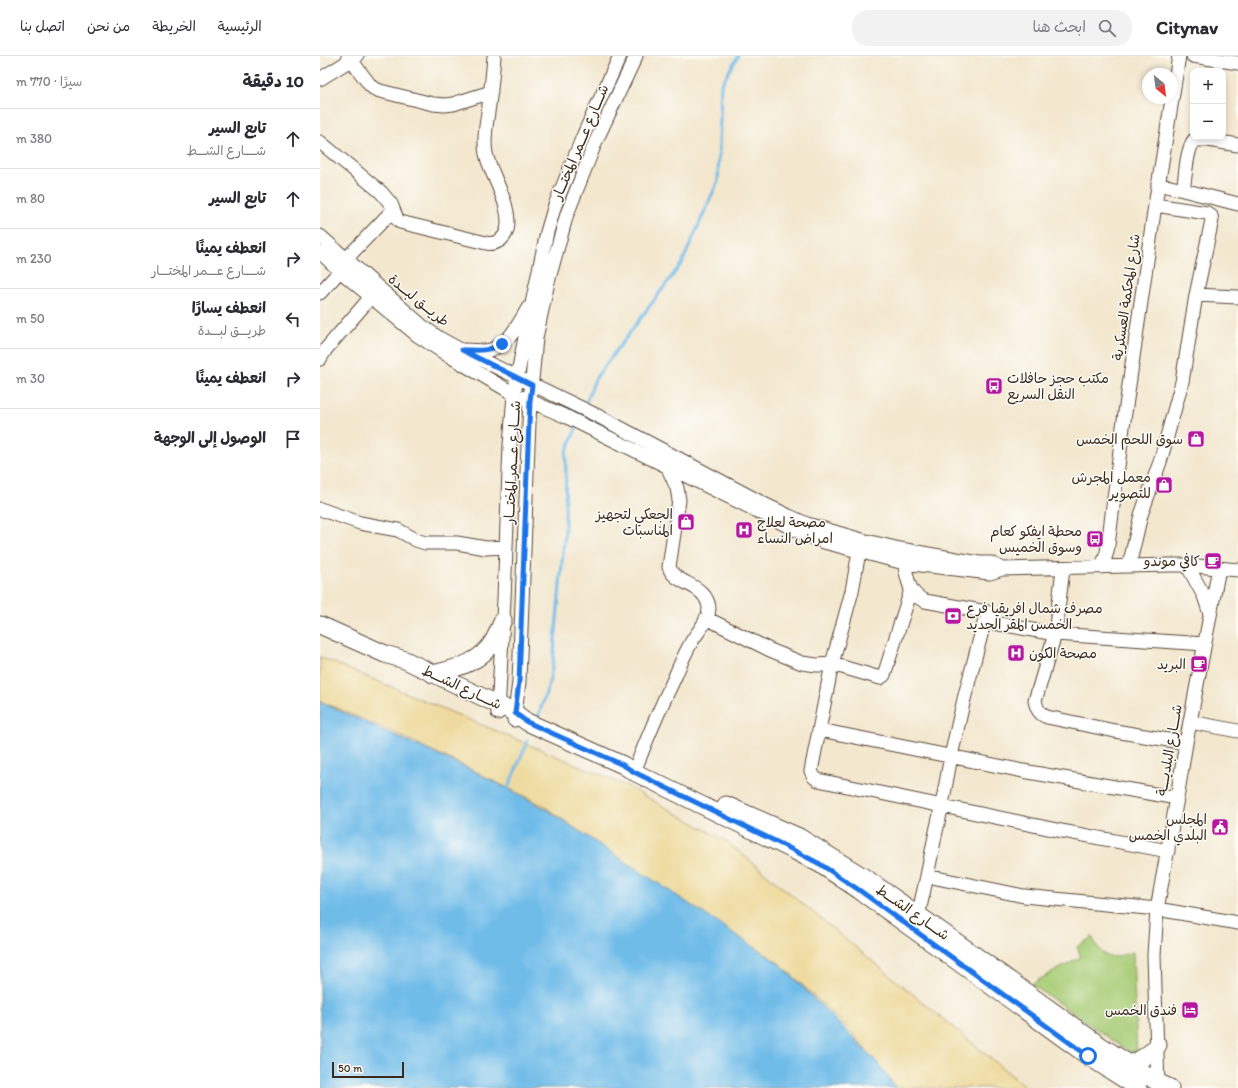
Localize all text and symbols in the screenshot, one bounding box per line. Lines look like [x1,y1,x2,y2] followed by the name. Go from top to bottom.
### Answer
[852,10,1132,46] search box
[1156,16,1218,39] text: Citynav
[1096,17,1118,39] icon: search
[20,18,65,35] text: اتصل بنا
[87,18,130,35] text: من نحن
[152,18,196,35] text: الخريطة
[218,18,262,35] text: الرئيسية
[1032,18,1086,36] text: ابحث هنا
[1142,68,1178,104] north arrow
[1190,68,1226,140] map controls
[1190,68,1226,104] button: +
[243,71,304,91] text: 10 دقيقة
[16,74,82,89] text: سيرًا · 770 m
[548,82,613,204] street label: شــــارع عـــمر المختـــار
[1190,104,1226,140] button: −
[209,119,266,137] text: تابع السير
[282,128,304,150] icon: ahead
[16,131,52,146] text: 380 m
[186,143,266,158] text: شــــارع الشـــط
[282,188,304,210] icon: ahead
[209,189,266,207] text: تابع السير
[16,191,45,206] text: 80 m
[1109,233,1145,362] street label: شارع المحكمة العسكرية
[196,239,266,257] text: انعطف يمينًا
[282,248,304,270] icon: right
[16,251,52,266] text: 230 m
[151,263,266,278] text: شــــارع عـــمر المختـــار
[385,271,453,330] street label: طريـــق لبـــدة
[192,299,266,317] text: انعطف يسارًا
[282,308,304,330] icon: left
[16,311,45,326] text: 50 m
[198,323,266,338] text: طريـــق لبـــدة
[493,335,511,353] route end
[282,368,304,390] icon: right
[196,369,266,387] text: انعطف يمينًا
[1007,370,1109,405] place label: مكتب حجز حافلات النقل السريع
[16,371,45,386] text: 30 m
[984,376,1004,396] bus stop icon: مكتب حجز حافلات النقل السريع
[501,400,525,525] street label: شــــارع عـــمر المختـــار
[282,428,304,450] icon: arrive
[154,429,266,447] text: الوصول إلى الوجهة
[1186,429,1206,449] shop icon: سوق اللحم الخمس
[1076,431,1183,450] place label: سوق اللحم الخمس
[1072,469,1151,503] place label: معمل المجرش للتصوير
[1154,475,1174,495] shop icon: معمل المجرش للتصوير
[595,506,673,539] place label: الجعكي لتجهيز المناسبات
[676,512,696,532] shop icon: الجعكي لتجهيز المناسبات
[757,514,833,547] place label: مصحة لعلاج امراض النساء
[734,520,754,540] hospital icon: مصحة لعلاج امراض النساء
[990,523,1082,556] place label: محطة ايفكو كعام وسوق الخميس
[1085,529,1105,549] bus stop icon: محطة ايفكو كعام وسوق الخميس
[1203,551,1223,571] cafe icon: كافي موندو
[1143,553,1200,572] place label: كافي موندو
[966,600,1103,633] place label: مصرف شمال افريقيا فرع الخمس المقر الجديد
[943,606,963,626] bank icon: مصرف شمال افريقيا فرع الخمس المقر الجديد
[1006,643,1026,663] hospital icon: مصحة الكون
[1029,645,1097,662] place label: مصحة الكون
[1189,654,1209,674] cafe icon: البريد
[1157,656,1186,673] place label: البريد
[419,662,504,714] street label: شــــارع الشـــط
[1153,703,1187,797] street label: شــــارع البلديــــة
[1129,811,1207,846] place label: المجلس البلدي الخمس
[1210,817,1230,837] public building icon: المجلس البلدي الخمس
[872,881,953,945] street label: شــــارع الشـــط
[1180,1000,1200,1020] hotel icon: فندق الخمس
[1105,1002,1177,1019] place label: فندق الخمس
[1079,1047,1097,1065] route start
[332,1060,404,1079] scale bar
[338,1062,362,1075] text: 50 m

